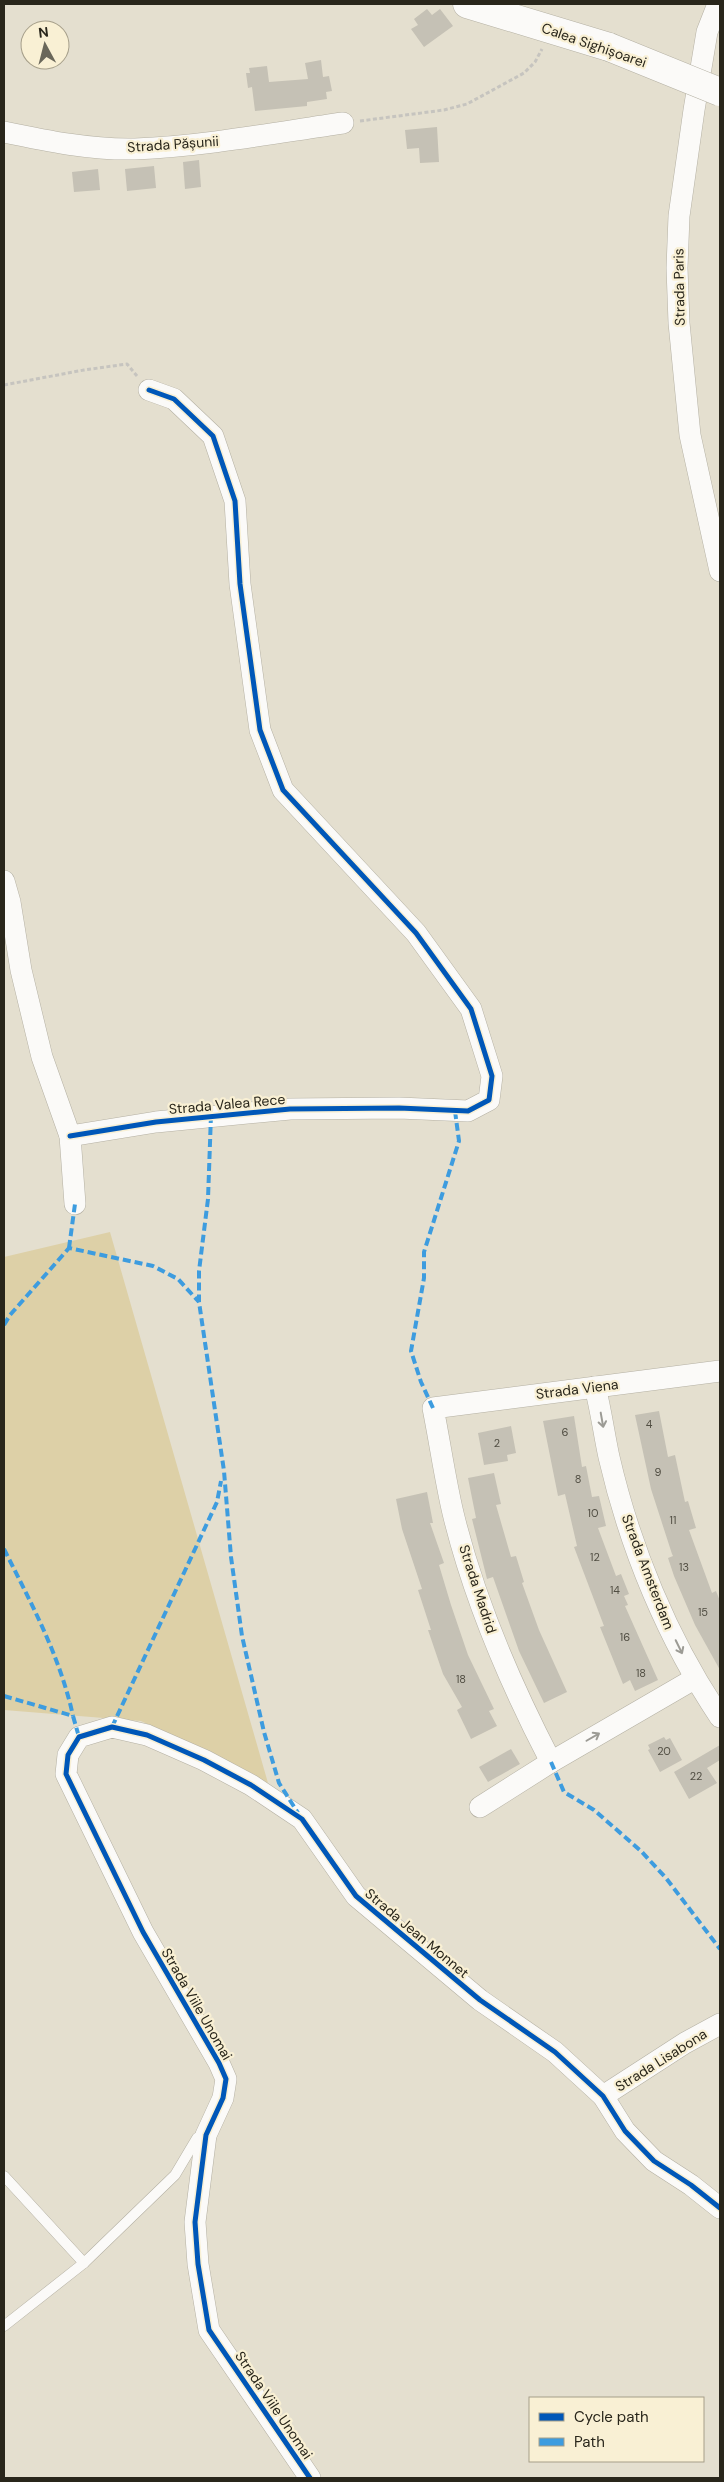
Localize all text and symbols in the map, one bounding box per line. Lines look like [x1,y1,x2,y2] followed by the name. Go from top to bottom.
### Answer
[539,19,649,71] street label: Calea Sighișoarei
[20,20,70,70] north arrow
[37,23,50,42] text: N
[127,132,219,156] street label: Strada Pășunii
[669,248,689,326] street label: Strada Paris
[168,1090,286,1118] street label: Strada Valea Rece
[535,1375,619,1403] street label: Strada Viena
[598,1412,608,1428] one-way arrow
[646,1417,653,1431] house number: 4
[562,1425,569,1439] house number: 6
[494,1436,500,1450] house number: 2
[655,1465,662,1479] house number: 9
[575,1472,581,1486] house number: 8
[588,1506,598,1520] house number: 10
[618,1512,678,1632] street label: Strada Amsterdam
[670,1513,676,1527] house number: 11
[455,1542,501,1636] street label: Strada Madrid
[590,1550,600,1564] house number: 12
[679,1560,689,1574] house number: 13
[610,1583,620,1597] house number: 14
[698,1605,708,1619] house number: 15
[620,1630,630,1644] house number: 16
[675,1639,684,1654] one-way arrow
[636,1666,646,1680] house number: 18
[456,1672,466,1686] house number: 18
[585,1732,599,1742] one-way arrow
[657,1744,671,1758] house number: 20
[690,1769,702,1783] house number: 22
[361,1884,473,1982] street label: Strada Jean Monnet
[158,1945,236,2063] street label: Strada Viile Unomai
[612,2025,710,2095] street label: Strada Lisabona
[231,2348,317,2462] street label: Strada Viile Unomai
[529,2397,704,2462] legend
[574,2407,649,2427] text: Cycle path
[574,2432,605,2452] text: Path

